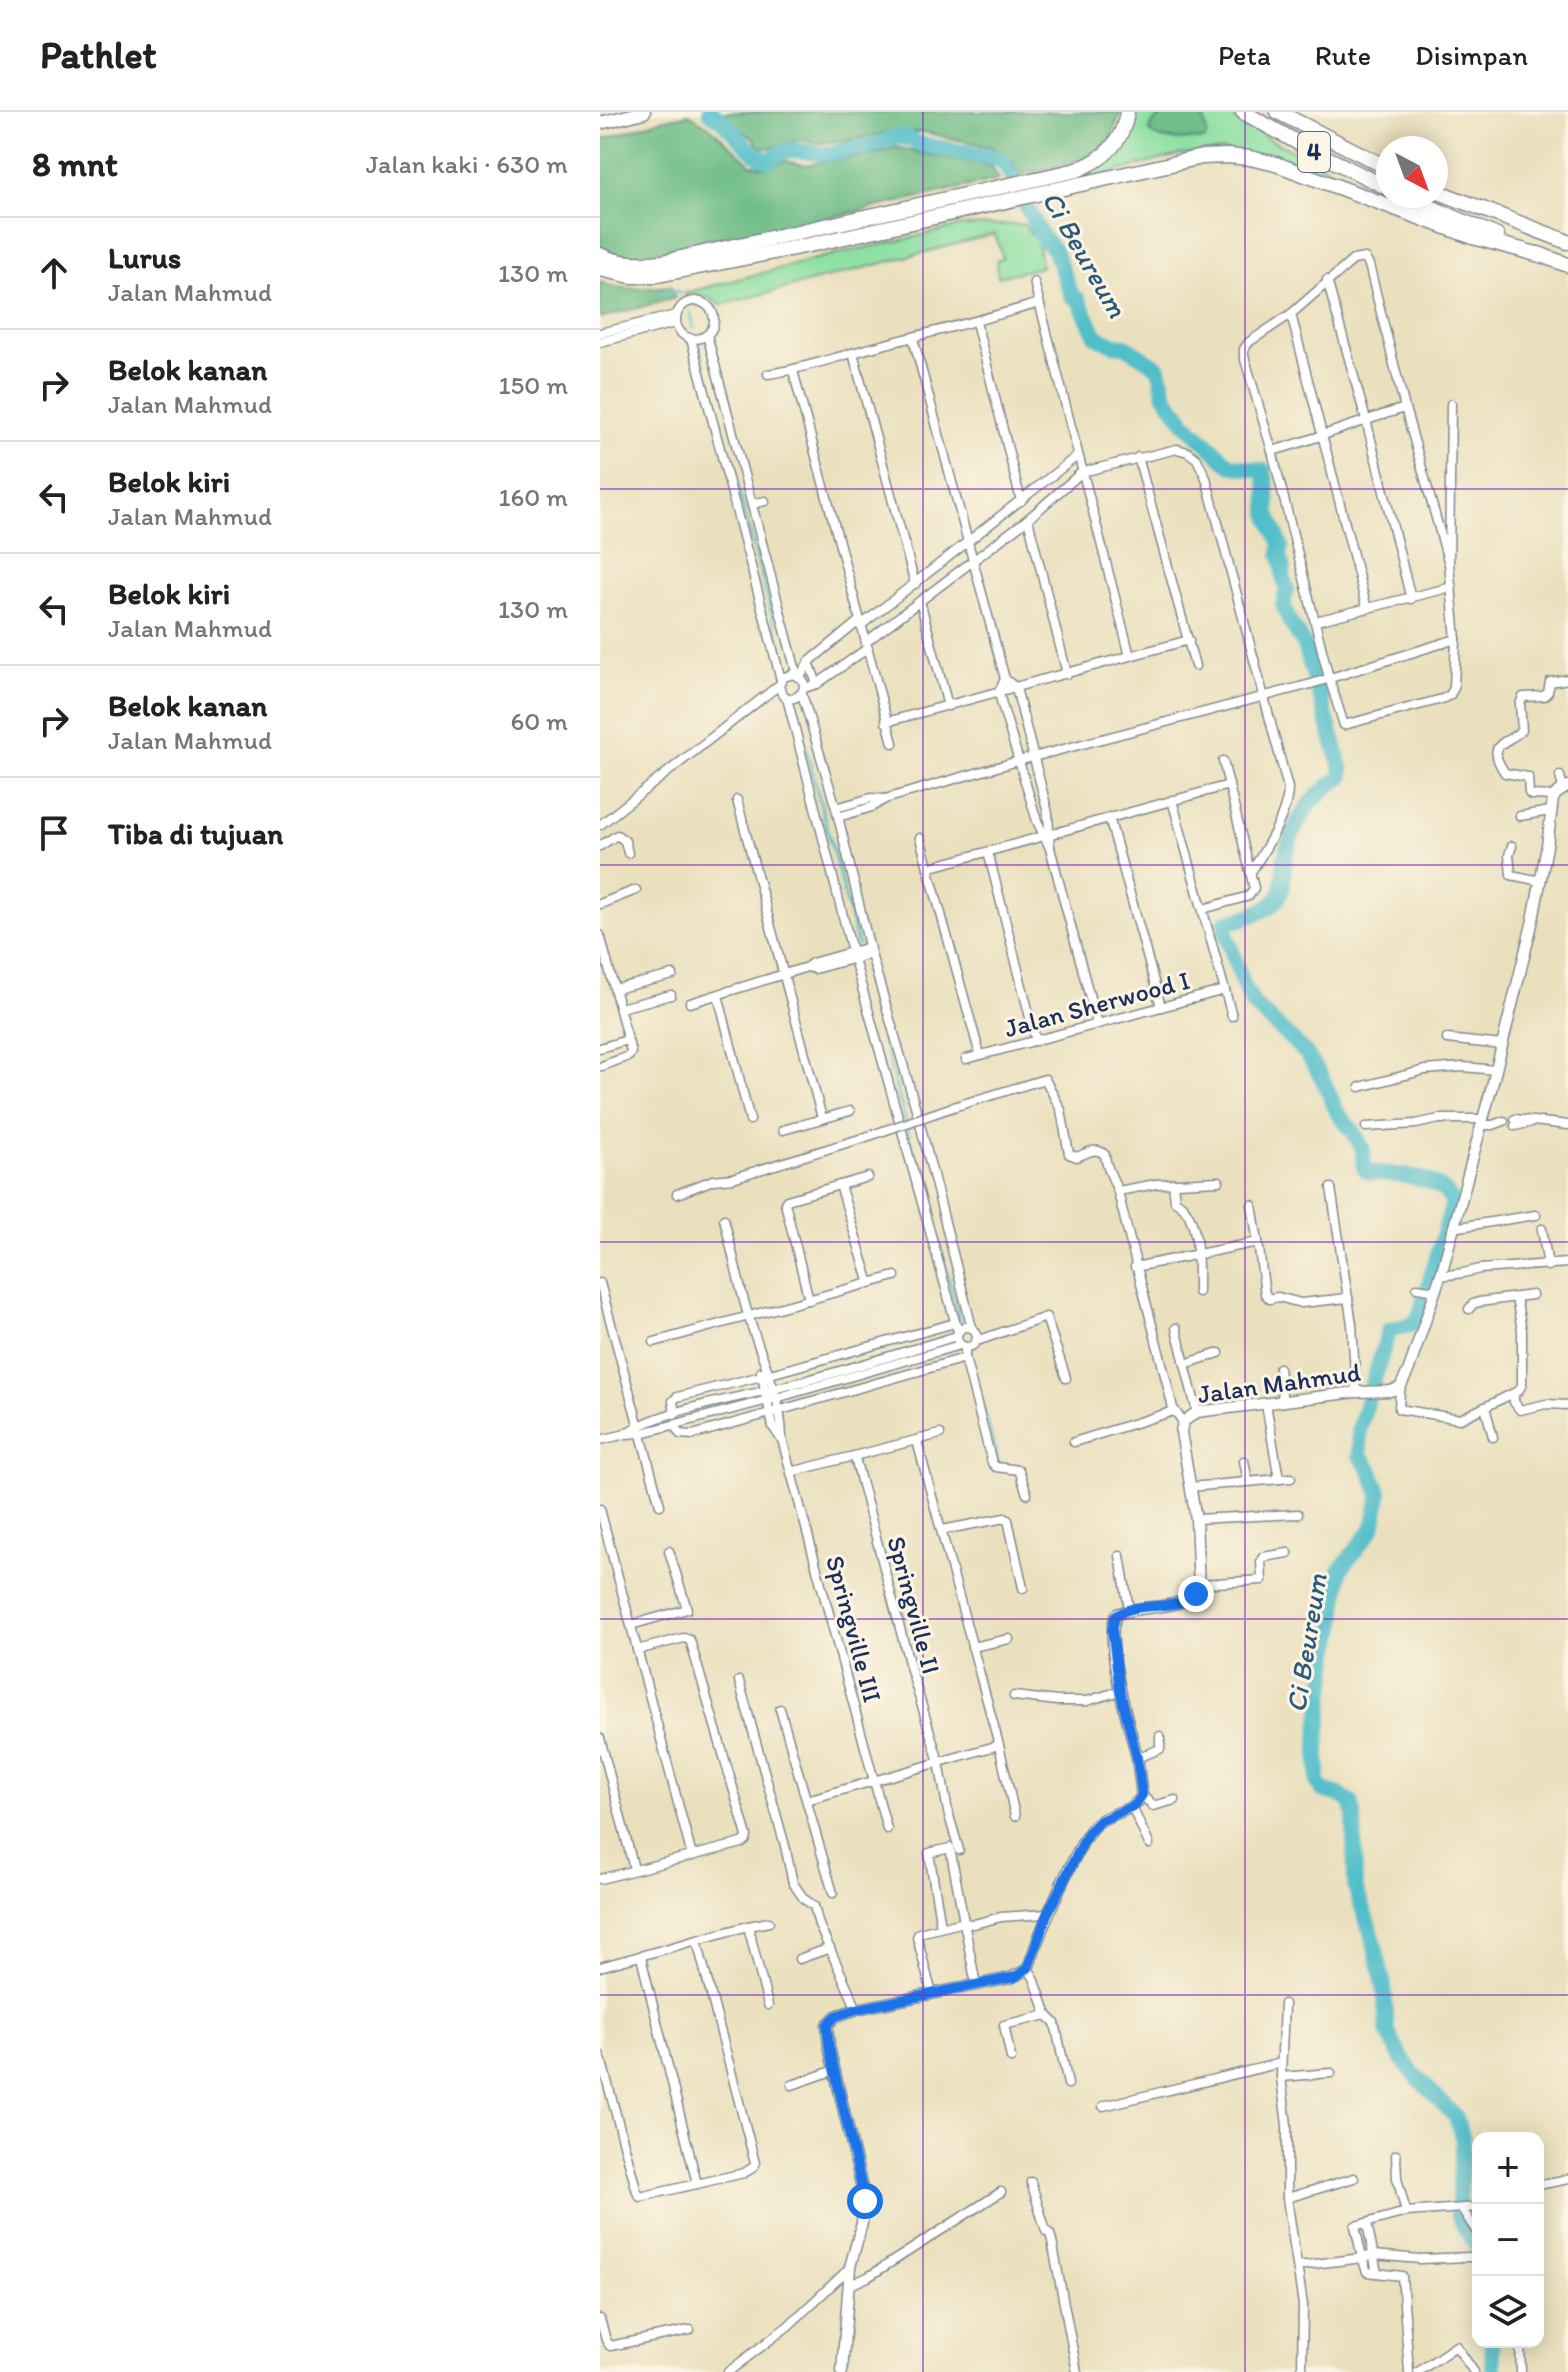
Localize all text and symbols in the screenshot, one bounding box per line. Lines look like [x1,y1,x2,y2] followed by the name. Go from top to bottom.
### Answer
[40,32,157,78] text: Pathlet
[1218,38,1271,72] text: Peta
[1315,38,1371,72] text: Rute
[1415,38,1528,72] text: Disimpan
[1298,132,1330,172] road number: 4
[1376,136,1448,208] north arrow
[32,144,118,185] text: 8 mnt
[366,148,568,180] text: Jalan kaki · 630 m
[1035,185,1135,324] water label: Ci Beureum
[108,239,181,276] text: Lurus
[32,251,76,295] icon: ahead
[498,257,568,289] text: 130 m
[108,276,272,308] text: Jalan Mahmud
[108,351,267,388] text: Belok kanan
[32,363,76,407] icon: right
[499,369,568,401] text: 150 m
[108,388,272,420] text: Jalan Mahmud
[108,463,230,500] text: Belok kiri
[32,475,76,519] icon: left
[498,481,568,513] text: 160 m
[108,500,272,532] text: Jalan Mahmud
[108,575,230,612] text: Belok kiri
[32,587,76,631] icon: left
[498,593,568,625] text: 130 m
[108,612,272,644] text: Jalan Mahmud
[108,687,267,724] text: Belok kanan
[32,699,76,743] icon: right
[511,705,568,737] text: 60 m
[108,724,272,756] text: Jalan Mahmud
[32,811,76,855] icon: arrive
[108,815,283,852] text: Tiba di tujuan
[1001,964,1193,1044] street label: Jalan Sherwood I
[1196,1356,1363,1410] street label: Jalan Mahmud
[880,1533,948,1677] street label: Springville II
[819,1552,889,1706] street label: Springville III
[1278,1571,1334,1715] water label: Ci Beureum
[1178,1576,1214,1612] route end
[1472,2132,1544,2348] map controls
[1472,2132,1544,2204] button: +
[847,2183,883,2219] route start
[1472,2204,1544,2276] button: −
[1472,2276,1544,2348] button: layers

